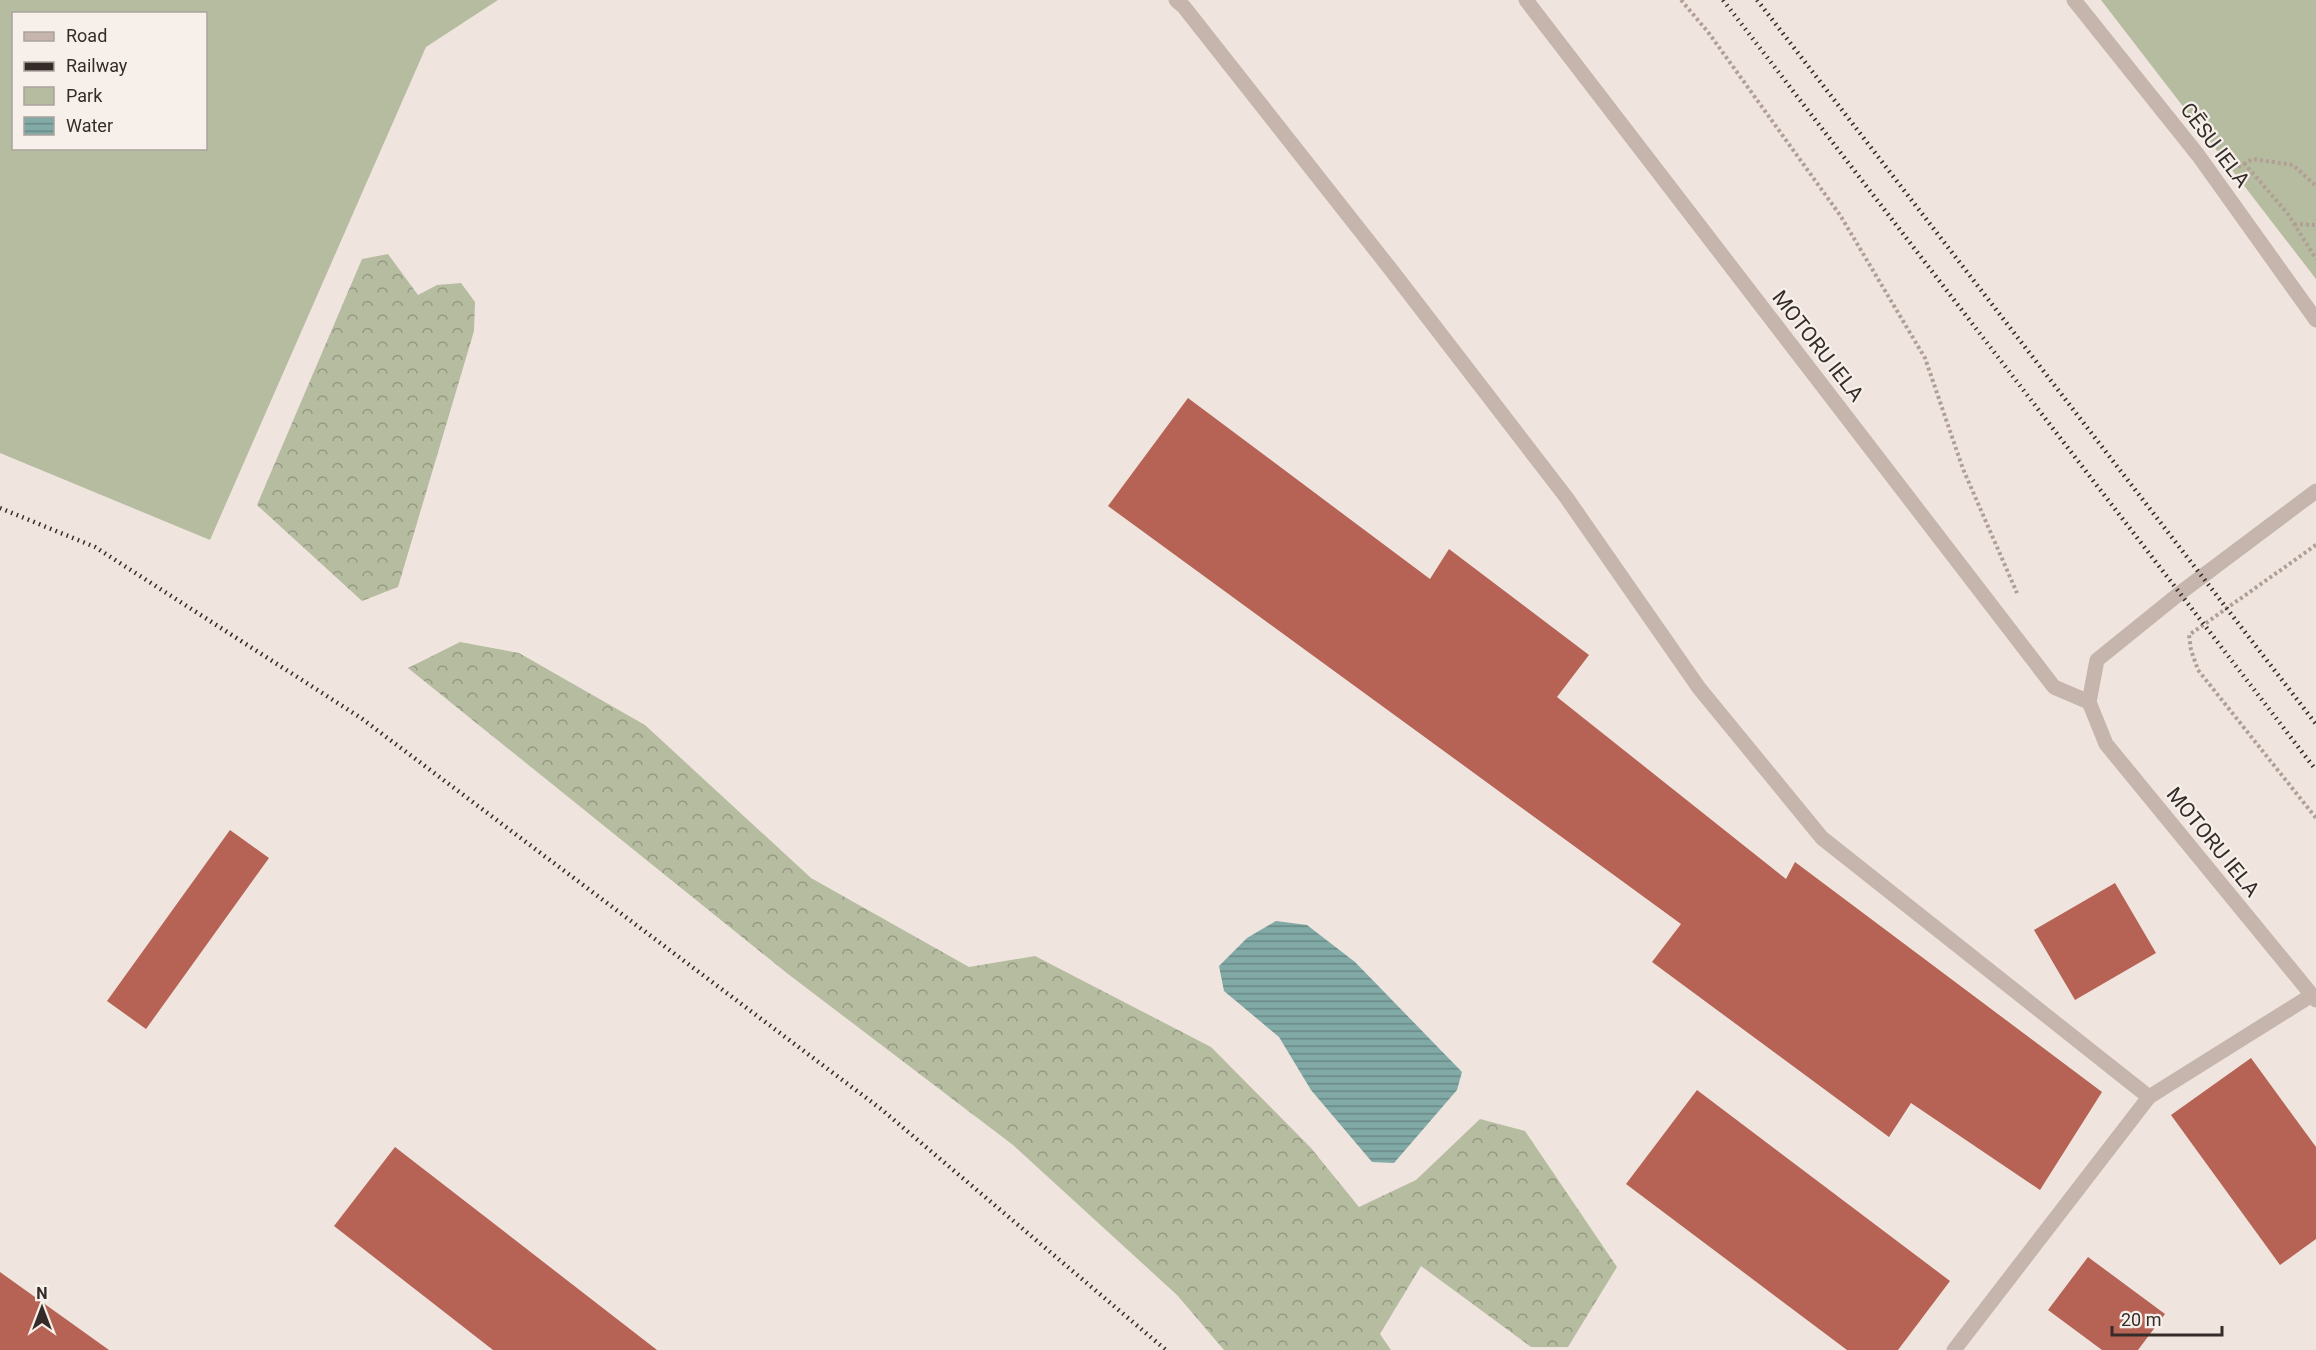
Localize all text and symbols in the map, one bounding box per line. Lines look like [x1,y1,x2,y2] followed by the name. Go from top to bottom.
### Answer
[12,12,207,150] legend
[66,25,107,46] text: Road
[66,55,128,76] text: Railway
[66,85,103,106] text: Park
[2175,98,2255,192] street label: CĒSU IELA
[66,115,113,136] text: Water
[1767,286,1869,406] street label: MOTORU IELA
[2162,782,2265,902] street label: MOTORU IELA
[12,1278,72,1338] north arrow
[36,1284,48,1303] text: N
[2112,1299,2222,1337] scale bar
[2121,1309,2161,1330] text: 20 m

